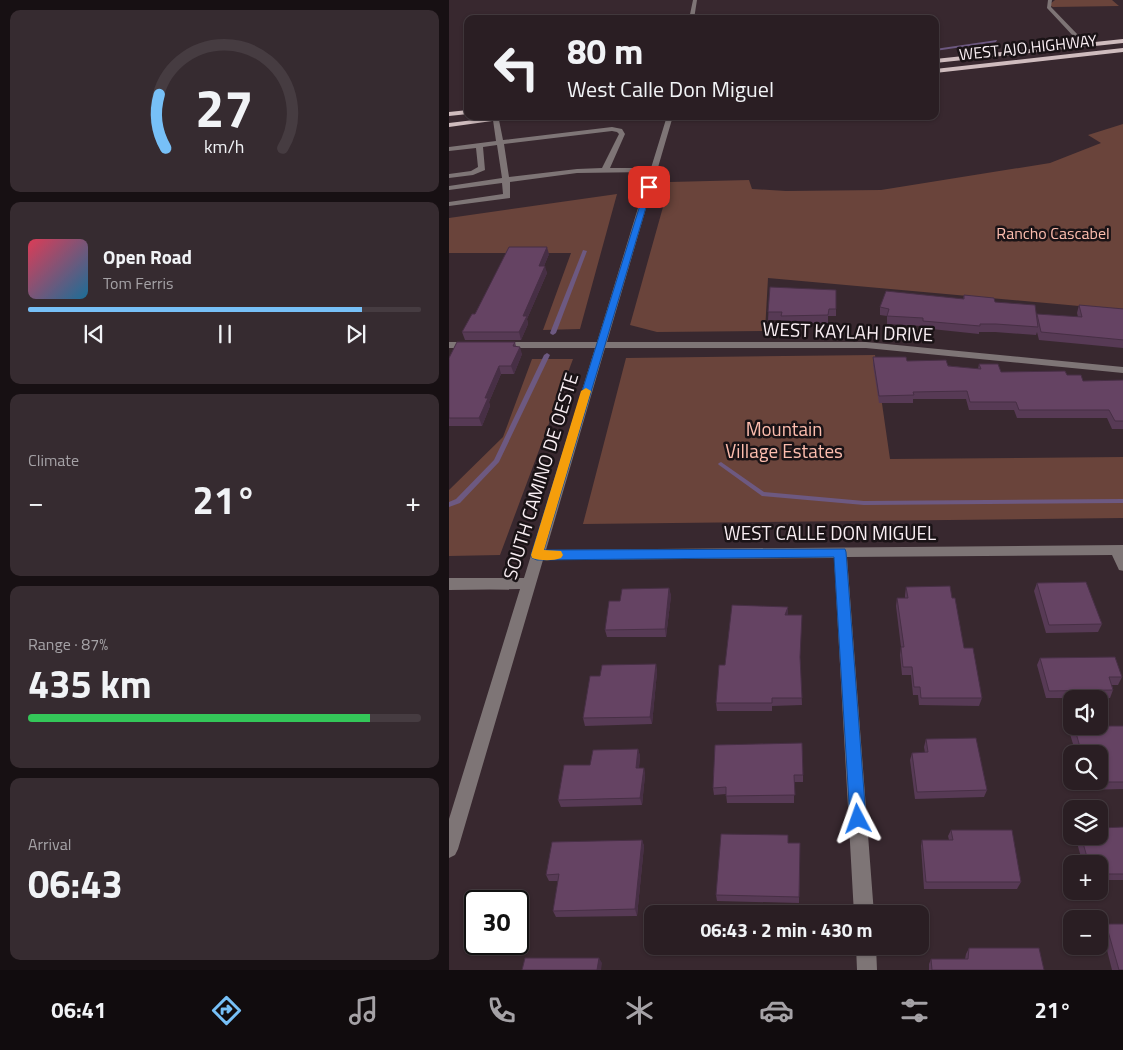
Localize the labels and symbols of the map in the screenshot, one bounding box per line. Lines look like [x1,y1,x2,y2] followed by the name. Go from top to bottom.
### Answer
[958,28,1098,66] street label: WEST AJO HIGHWAY
[628,166,670,208] pin
[996,221,1110,245] park label: Rancho Cascabel
[762,314,934,348] street label: WEST KAYLAH DRIVE
[495,369,585,583] street label: SOUTH CAMINO DE OESTE
[725,414,843,465] park label: Mountain Village Estates
[724,518,936,547] street label: WEST CALLE DON MIGUEL
[831,792,883,844] position arrow
[464,890,529,955] speed limit sign: 30

